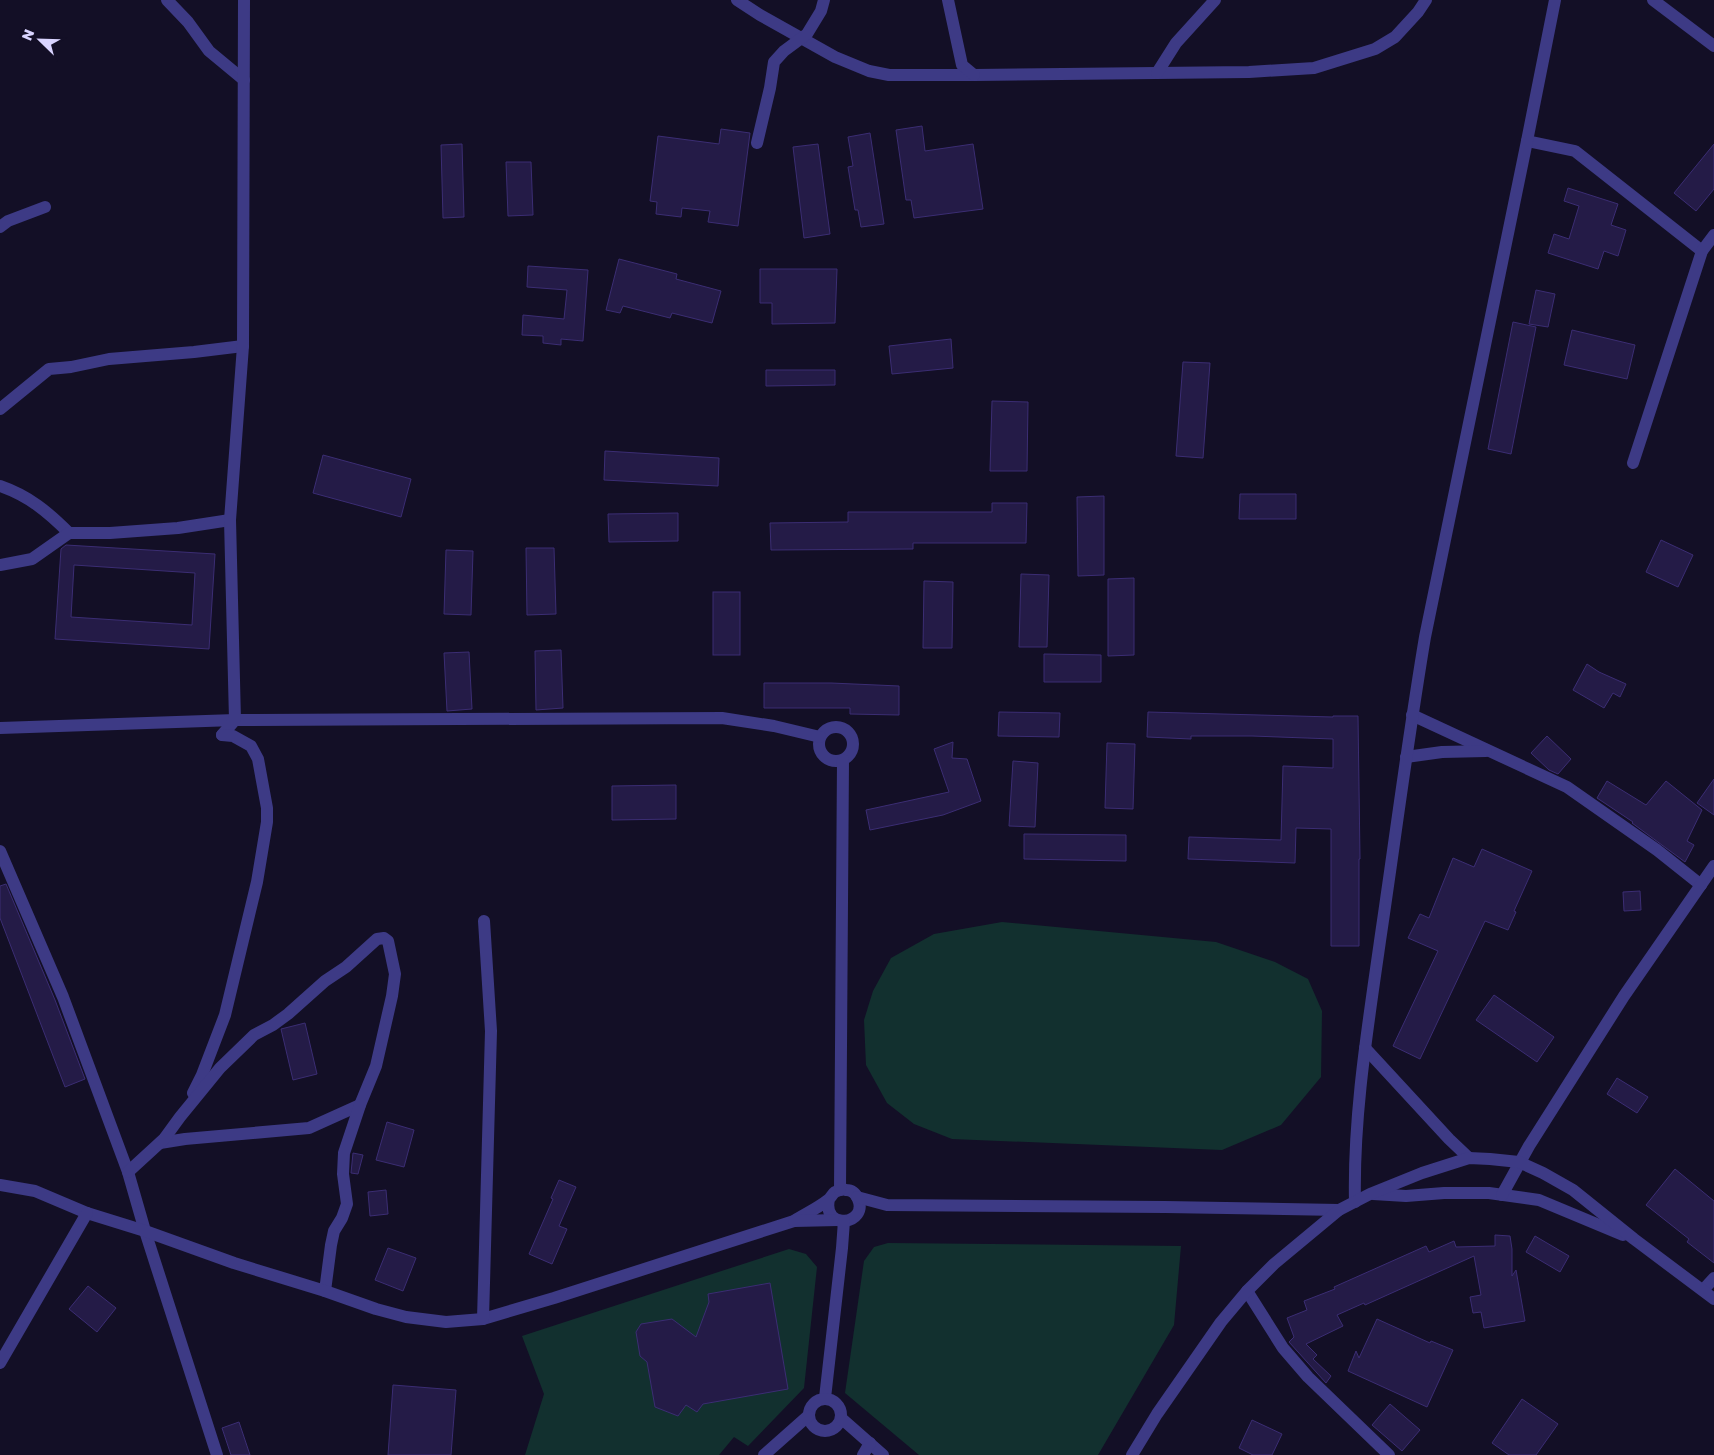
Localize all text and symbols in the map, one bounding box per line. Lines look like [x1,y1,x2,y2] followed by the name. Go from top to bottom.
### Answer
[15,15,65,65] north arrow
[18,27,37,43] text: N

